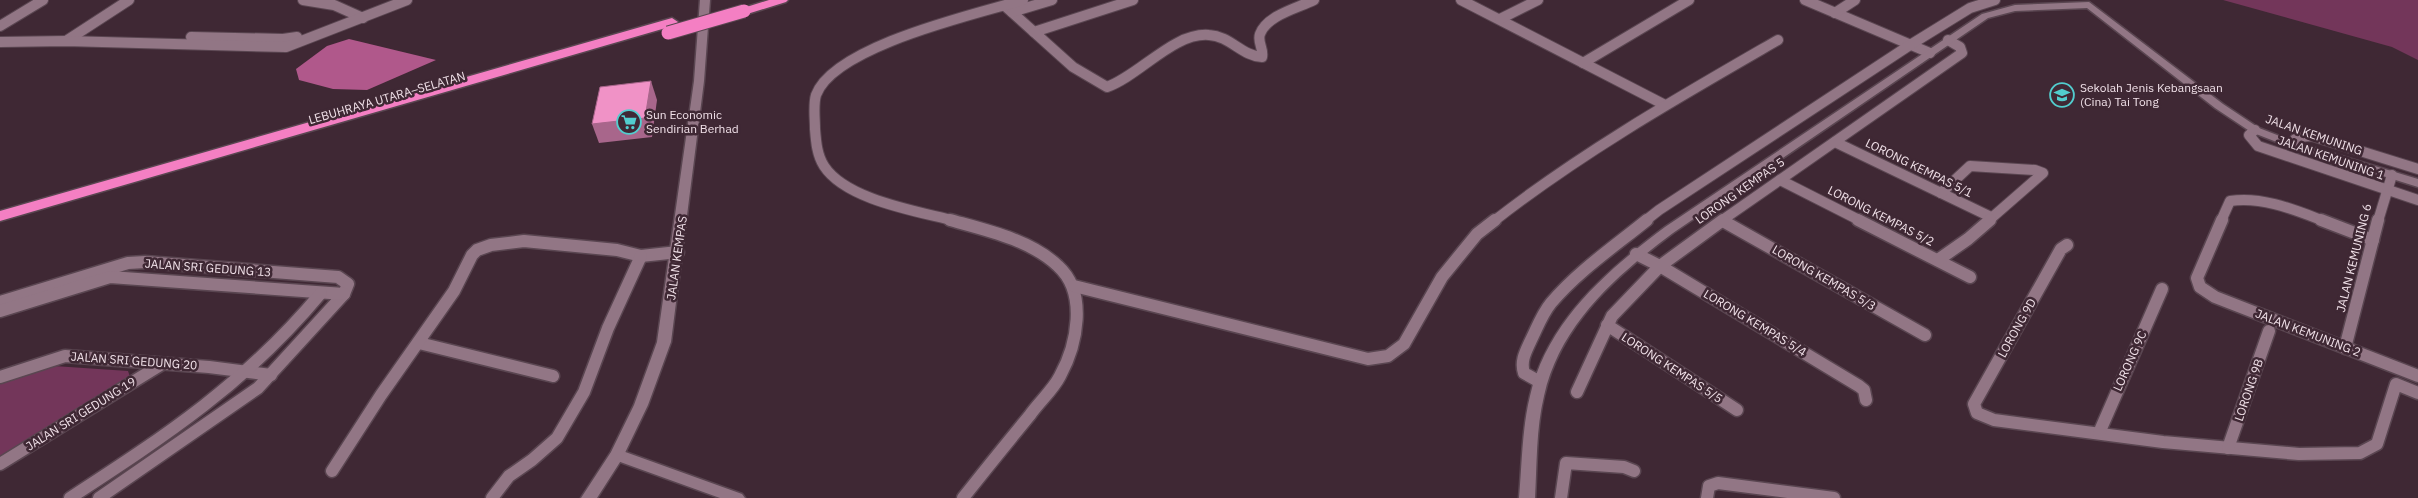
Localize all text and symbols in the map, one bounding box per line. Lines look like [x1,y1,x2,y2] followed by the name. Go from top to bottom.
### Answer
[307,68,467,127] street label: LEBUHRAYA UTARA–SELATAN
[2080,80,2223,109] place label: Sekolah Jenis Kebangsaan (Cina) Tai Tong
[2049,82,2075,108] school or university icon: Sekolah Jenis Kebangsaan (Cina) Tai Tong
[646,107,739,136] place label: Sun Economic Sendirian Berhad
[616,109,642,135] supermarket icon: Sun Economic Sendirian Berhad
[2264,111,2365,158] street label: JALAN KEMUNING
[2276,132,2386,183] street label: JALAN KEMUNING 1
[1863,135,1975,200] street label: LORONG KEMPAS 5/1
[1692,154,1787,227] street label: LORONG KEMPAS 5
[1826,182,1937,249] street label: LORONG KEMPAS 5/2
[2333,202,2374,314] street label: JALAN KEMUNING 6
[663,215,690,301] street label: JALAN KEMPAS
[1770,242,1879,313] street label: LORONG KEMPAS 5/3
[144,256,272,279] street label: JALAN SRI GEDUNG 13
[1701,286,1809,359] street label: LORONG KEMPAS 5/4
[1994,296,2039,360] street label: LORONG 9D
[2253,306,2363,360] street label: JALAN KEMUNING 2
[2110,328,2150,393] street label: LORONG 9C
[1619,329,1726,406] street label: LORONG KEMPAS 5/5
[70,349,198,372] street label: JALAN SRI GEDUNG 20
[2231,357,2266,423] street label: LORONG 9B
[23,374,139,454] street label: JALAN SRI GEDUNG 19

